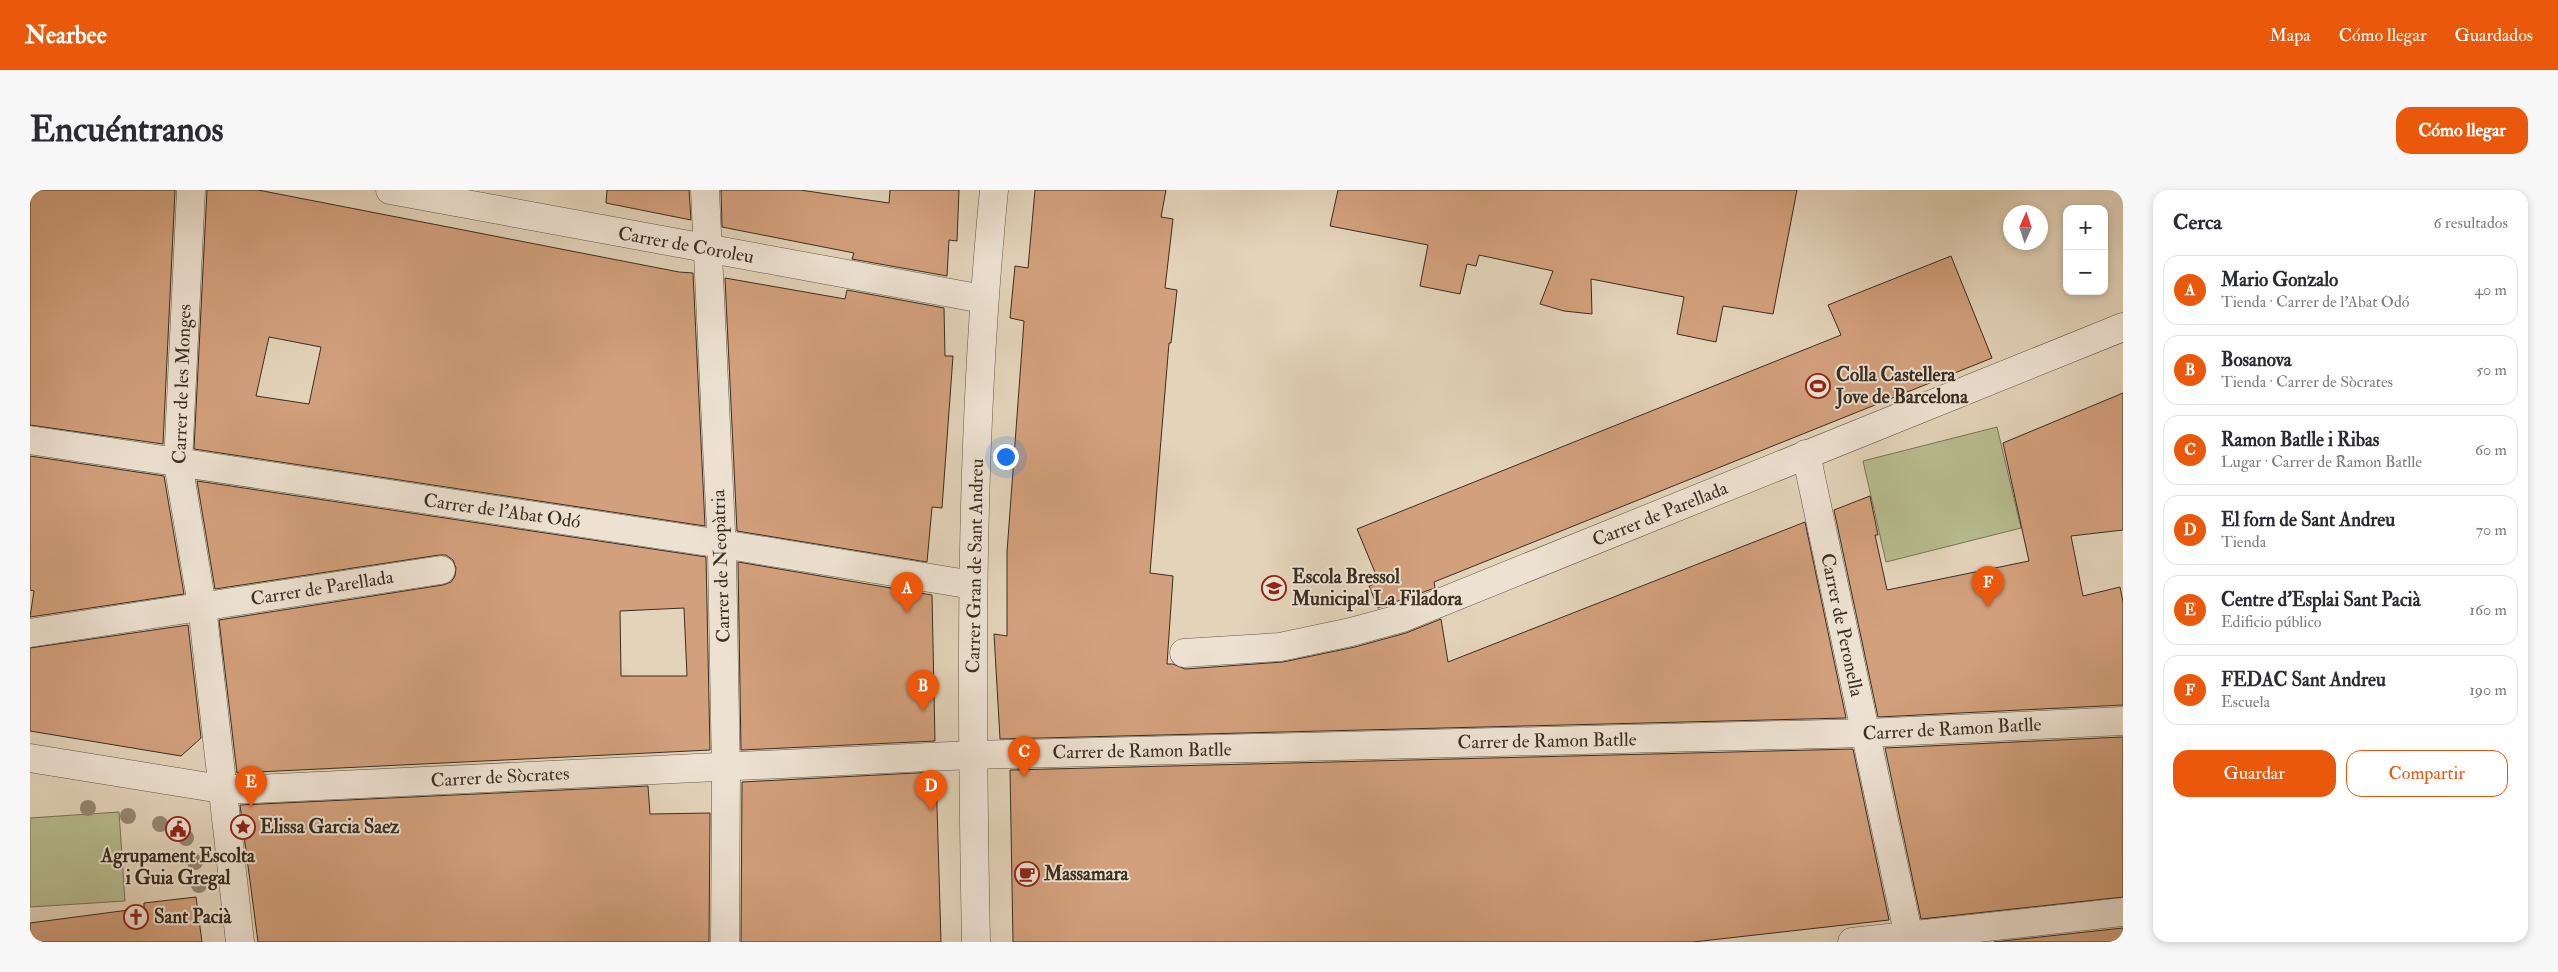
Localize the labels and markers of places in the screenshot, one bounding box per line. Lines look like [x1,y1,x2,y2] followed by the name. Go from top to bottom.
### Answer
[1835,363,1969,409] place label: Colla Castellera Jove de Barcelona
[1805,373,1831,399] sports icon: Colla Castellera Jove de Barcelona
[1291,565,1463,612] place label: Escola Bressol Municipal La Filadora
[1972,566,2004,607] pin: F
[891,572,923,613] pin: A
[1261,575,1287,601] school or university icon: Escola Bressol Municipal La Filadora
[907,670,939,711] pin: B
[1008,736,1040,777] pin: C
[235,766,267,807] pin: E
[915,770,947,811] pin: D
[230,814,256,840] place icon: Elissa Garcia Saez
[260,815,400,839] place label: Elissa Garcia Saez
[165,816,191,842] public building icon: Agrupament Escolta i Guia Gregal
[100,844,256,891] place label: Agrupament Escolta i Guia Gregal
[1014,861,1040,887] cafe icon: Massamara
[1043,862,1130,886] place label: Massamara
[123,904,149,930] church icon: Sant Pacià
[154,905,232,929] place label: Sant Pacià

